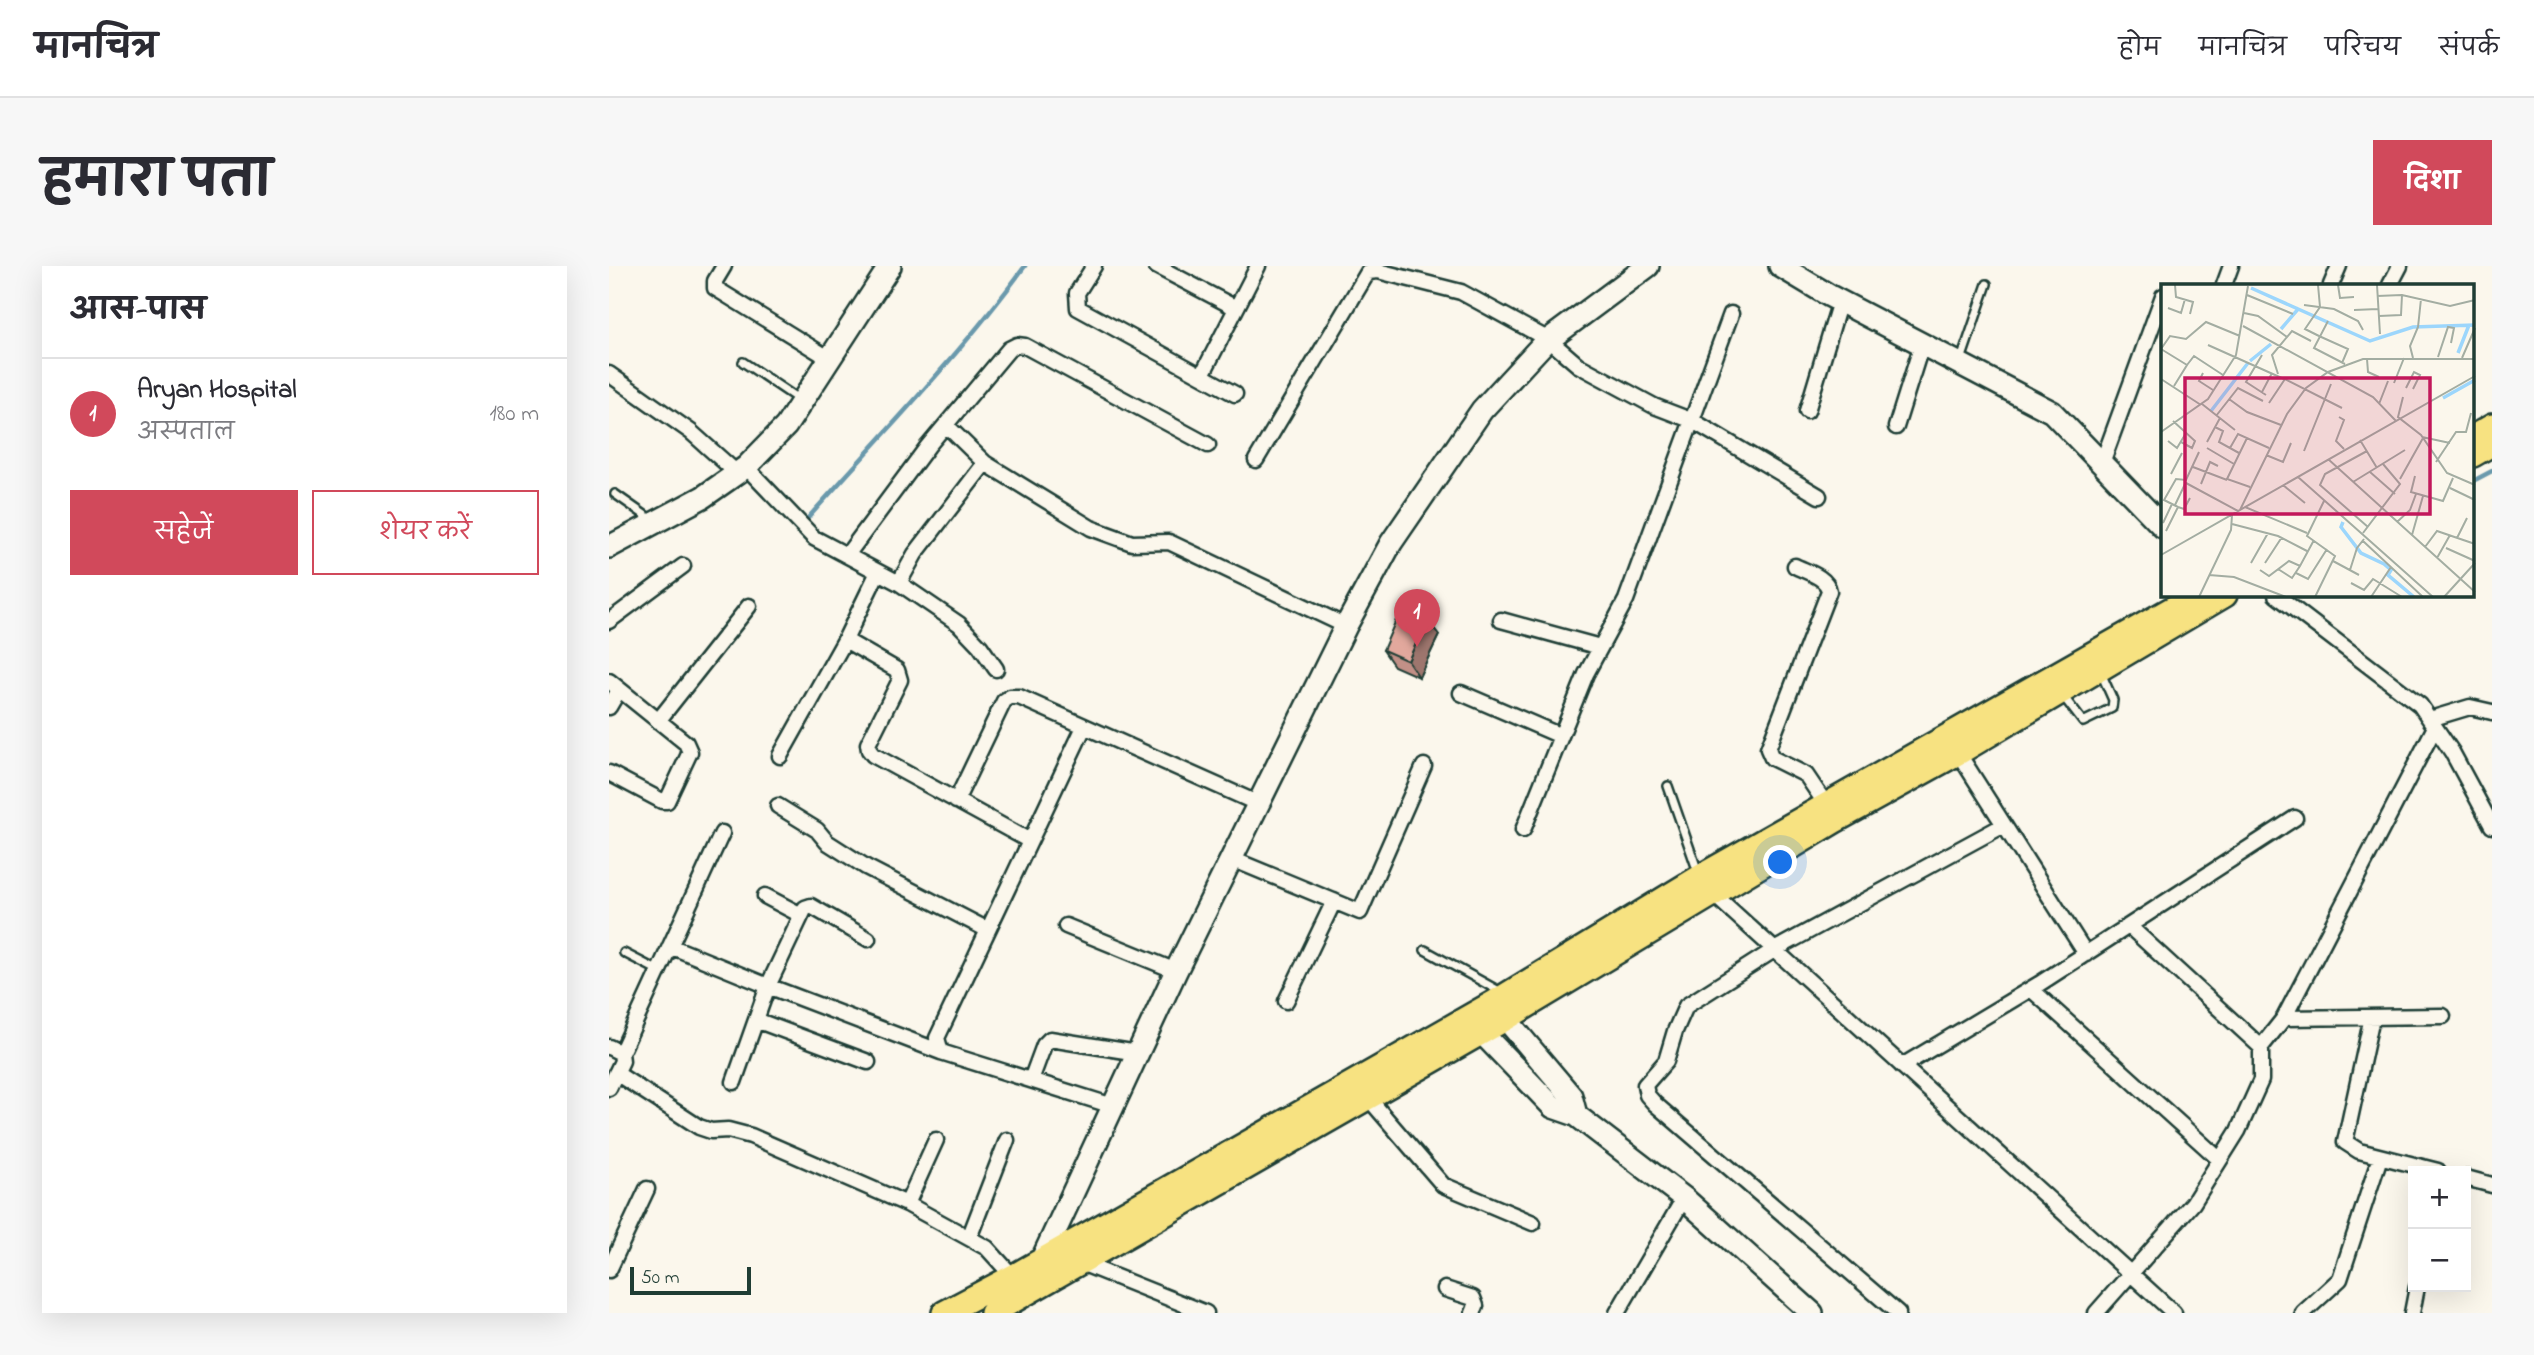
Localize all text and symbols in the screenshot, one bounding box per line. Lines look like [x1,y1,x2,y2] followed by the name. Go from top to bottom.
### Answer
[35,25,158,73] text: मानचित्र
[2118,32,2161,67] text: होम
[2199,32,2287,67] text: मानचित्र
[2325,32,2401,67] text: परिचय
[2439,32,2499,67] text: संपर्क
[2373,140,2492,225] button: दिशा
[42,147,272,219] text: हमारा पता
[2161,284,2475,597] inset map
[70,290,206,334] text: आस-पास
[137,372,297,410] text: Aryan Hospital
[89,398,97,431] text: 1
[490,398,539,431] text: 180 m
[137,417,235,450] text: अस्पताल
[70,490,298,575] button: सहेजें
[312,490,539,575] button: शेयर करें
[1394,589,1440,647] pin: 1
[1763,845,1797,879] your location
[2408,1166,2471,1292] map controls
[2408,1166,2471,1229] button: +
[2408,1229,2471,1292] button: −
[630,1264,751,1296] scale bar
[641,1265,680,1292] text: 50 m

